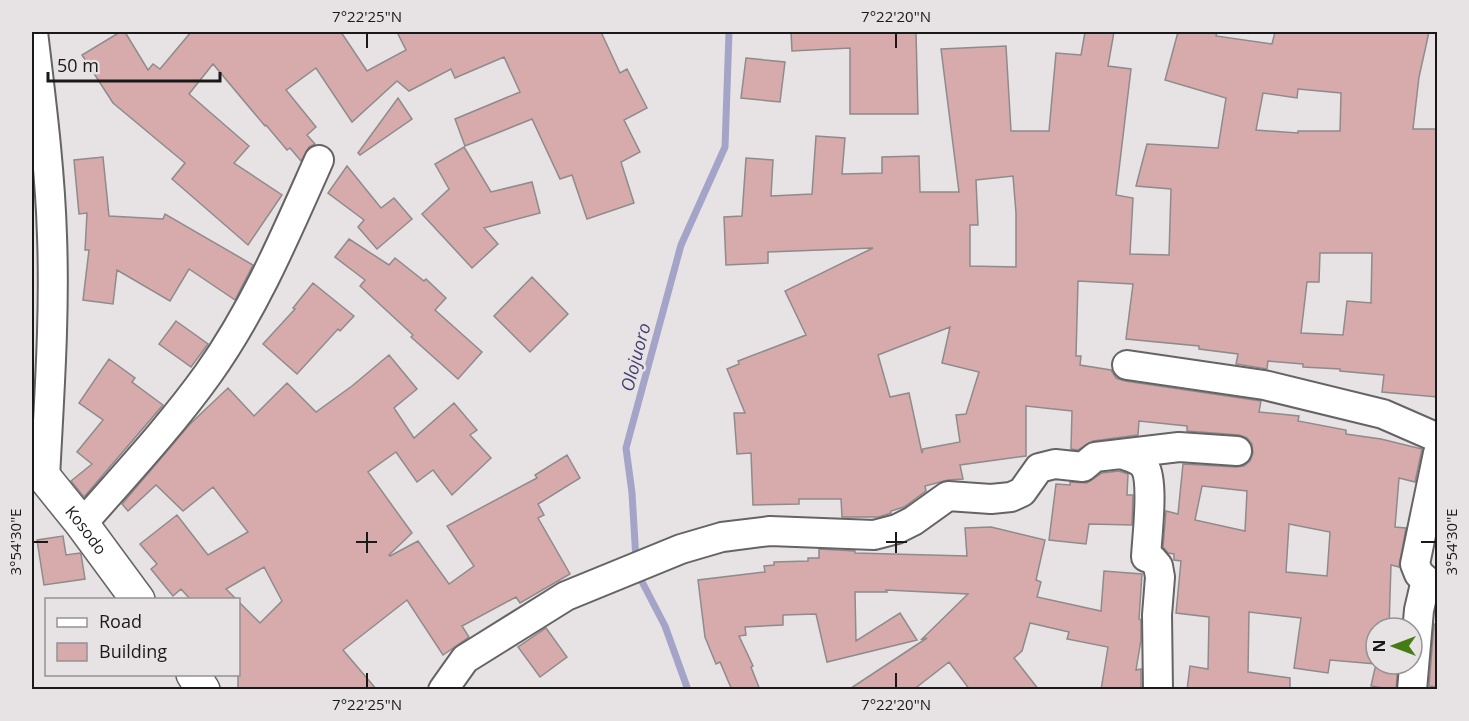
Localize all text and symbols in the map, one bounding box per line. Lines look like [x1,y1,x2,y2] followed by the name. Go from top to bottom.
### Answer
[332,6,402,26] text: 7°22'25"N
[861,6,931,26] text: 7°22'20"N
[48,45,220,83] scale bar
[57,53,99,77] text: 50 m
[614,320,656,394] water label: Olojuoro
[60,501,112,559] street label: Kosodo
[5,509,25,575] text: 3°54'30"E
[1441,509,1461,575] text: 3°54'30"E
[45,598,240,676] legend
[99,609,142,633] text: Road
[1364,616,1424,676] north arrow
[99,639,167,663] text: Building
[1368,639,1390,653] text: N
[332,694,402,714] text: 7°22'25"N
[861,694,931,714] text: 7°22'20"N

